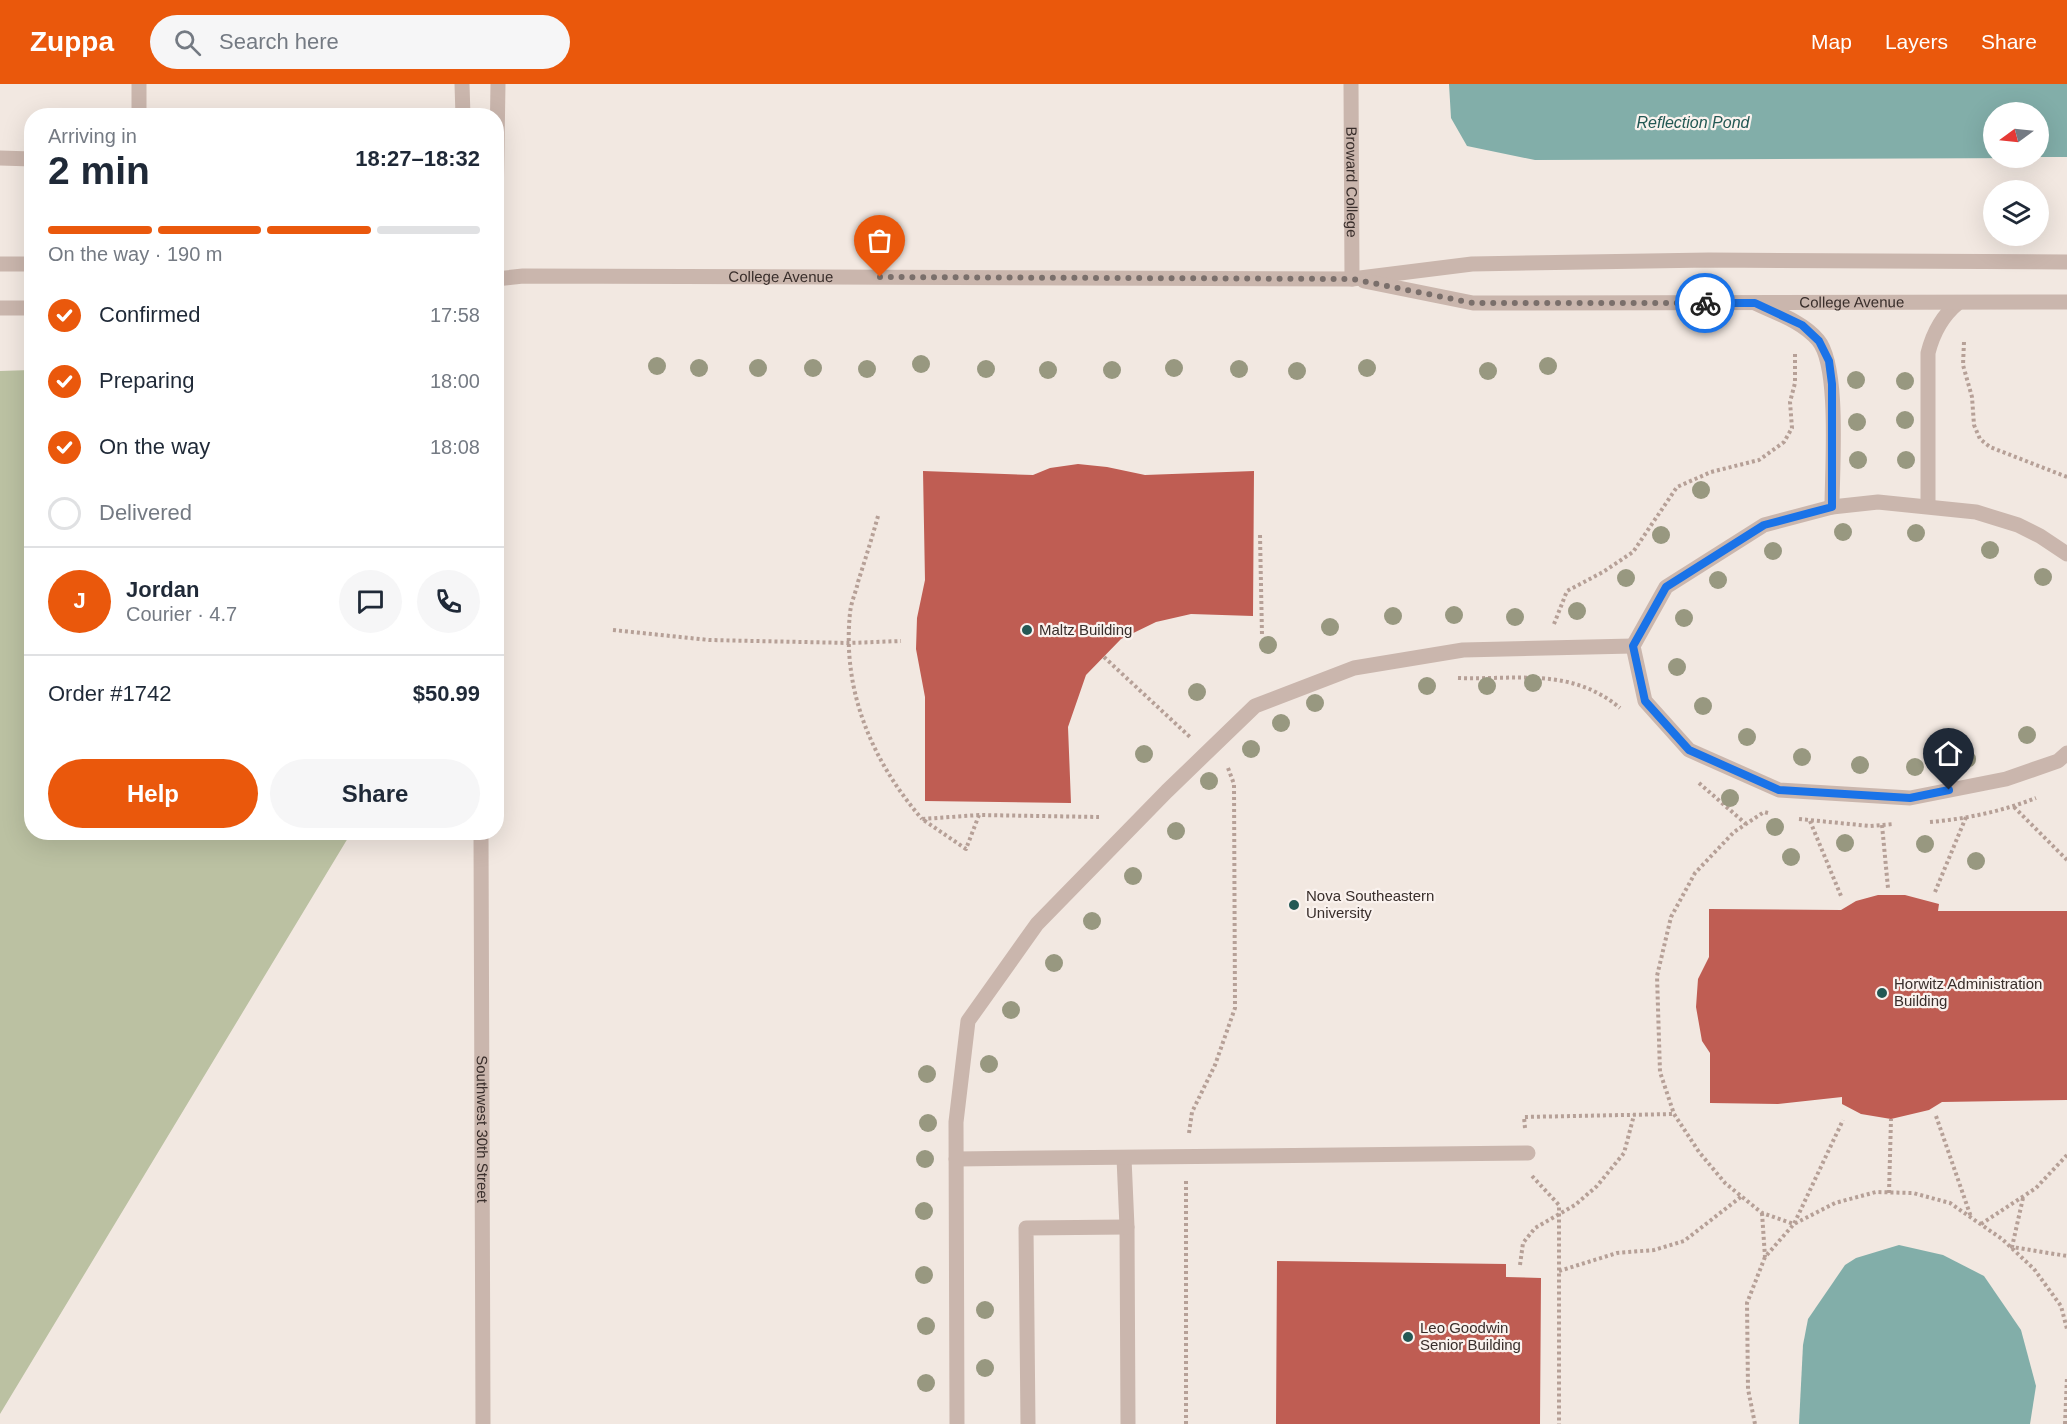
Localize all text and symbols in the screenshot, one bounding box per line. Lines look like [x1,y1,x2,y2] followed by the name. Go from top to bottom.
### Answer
[150,15,570,69] search box
[30,26,114,57] text: Zuppa
[171,26,204,59] icon: search
[219,29,339,54] text: Search here
[1811,30,1852,53] text: Map
[1885,30,1948,53] text: Layers
[1981,30,2037,53] text: Share
[1983,102,2049,168] north arrow
[1983,102,2049,246] map controls
[1637,114,1751,131] water label: Reflection Pond
[48,125,137,147] text: Arriving in
[1343,126,1361,238] street label: Broward College
[355,146,480,171] text: 18:27–18:32
[48,149,150,192] text: 2 min
[1983,180,2049,246] button: layers
[854,215,905,277] pin
[863,224,896,257] icon: bag
[48,243,223,265] text: On the way · 190 m
[728,268,833,285] street label: College Avenue
[1675,273,1735,333] courier
[1689,287,1722,320] icon: bike
[1799,293,1904,310] street label: College Avenue
[48,299,81,332] icon: check
[99,302,200,327] text: Confirmed
[430,304,480,326] text: 17:58
[48,365,81,398] icon: check
[99,368,194,393] text: Preparing
[430,370,480,392] text: 18:00
[48,431,81,464] icon: check
[99,434,210,459] text: On the way
[430,436,480,458] text: 18:08
[99,500,192,525] text: Delivered
[339,570,402,633] button: chat
[417,570,480,633] button: phone
[126,577,199,602] text: Jordan
[73,588,86,613] text: J
[126,603,237,625] text: Courier · 4.7
[1039,621,1132,638] place label: Maltz Building
[1020,623,1034,637] marker: Maltz Building
[48,681,172,706] text: Order #1742
[413,681,480,706] text: $50.99
[1923,728,1974,790] pin
[1932,737,1965,770] icon: home
[48,759,258,828] button: Help
[270,759,480,828] button: Share
[1306,887,1434,921] place label: Nova Southeastern University
[1287,898,1301,912] marker: Nova Southeastern University
[1894,975,2042,1009] place label: Horwitz Administration Building
[1875,986,1889,1000] marker: Horwitz Administration Building
[474,1055,491,1204] street label: Southwest 30th Street
[1420,1319,1521,1353] place label: Leo Goodwin Senior Building
[1401,1330,1415,1344] marker: Leo Goodwin Senior Building

